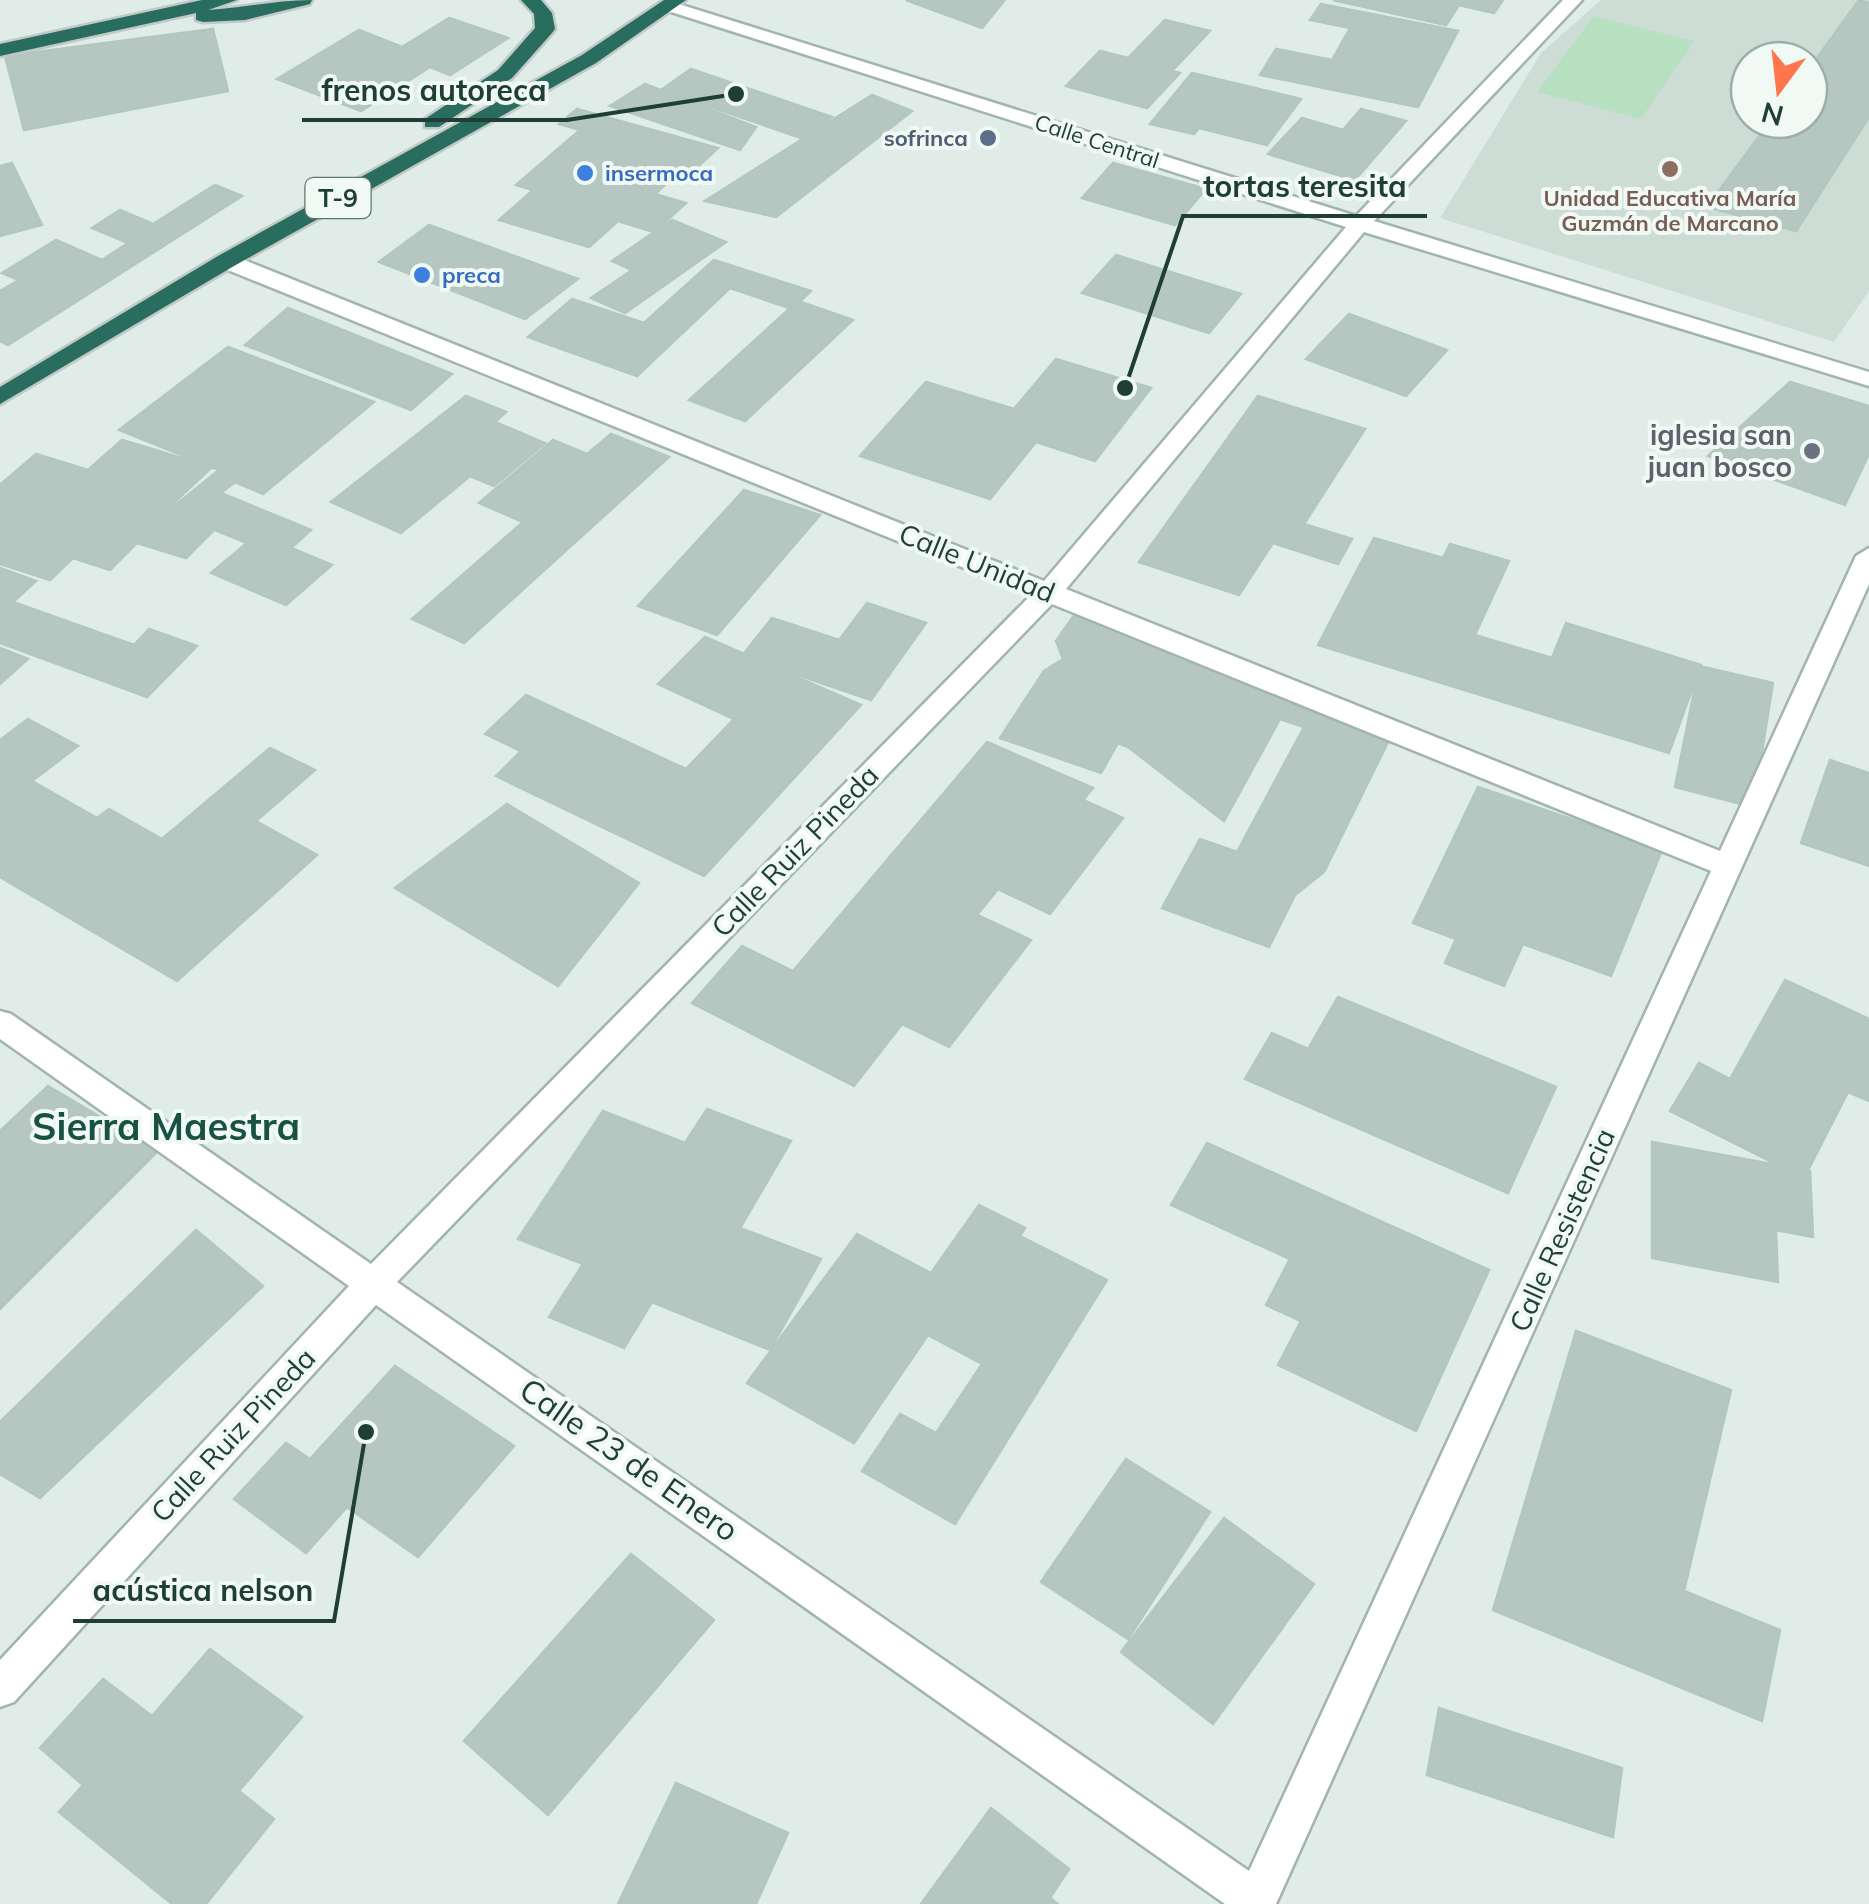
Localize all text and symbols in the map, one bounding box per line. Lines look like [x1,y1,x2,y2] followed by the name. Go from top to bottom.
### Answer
[1729,40,1829,140] north arrow
[302,60,567,120] callout: frenos autoreca
[321,71,547,109] text: frenos autoreca
[1758,95,1787,134] text: N
[1031,108,1163,174] street label: Calle Central
[884,124,968,152] place label: sofrinca
[977,127,999,149] marker: sofrinca
[1183,156,1427,216] callout: tortas teresita
[1659,158,1681,180] marker: Unidad Educativa María Guzmán de Marcano
[605,159,713,187] place label: insermoca
[574,162,596,184] marker: insermoca
[1203,167,1407,205] text: tortas teresita
[306,178,370,218] road number: T-9
[1544,184,1796,237] place label: Unidad Educativa María Guzmán de Marcano
[442,261,501,289] place label: preca
[411,264,433,286] marker: preca
[1646,417,1792,484] place label: iglesia san juan bosco
[1801,440,1823,462] marker: iglesia san juan bosco
[894,515,1060,610] street label: Calle Unidad
[704,757,886,944] street label: Calle Ruiz Pineda
[32,1102,300,1150] district label: Sierra Maestra
[1501,1123,1622,1337] street label: Calle Resistencia
[143,1340,322,1529] street label: Calle Ruiz Pineda
[512,1369,747,1550] street label: Calle 23 de Enero
[73,1561,334,1621] callout: acústica nelson
[93,1571,313,1609] text: acústica nelson

